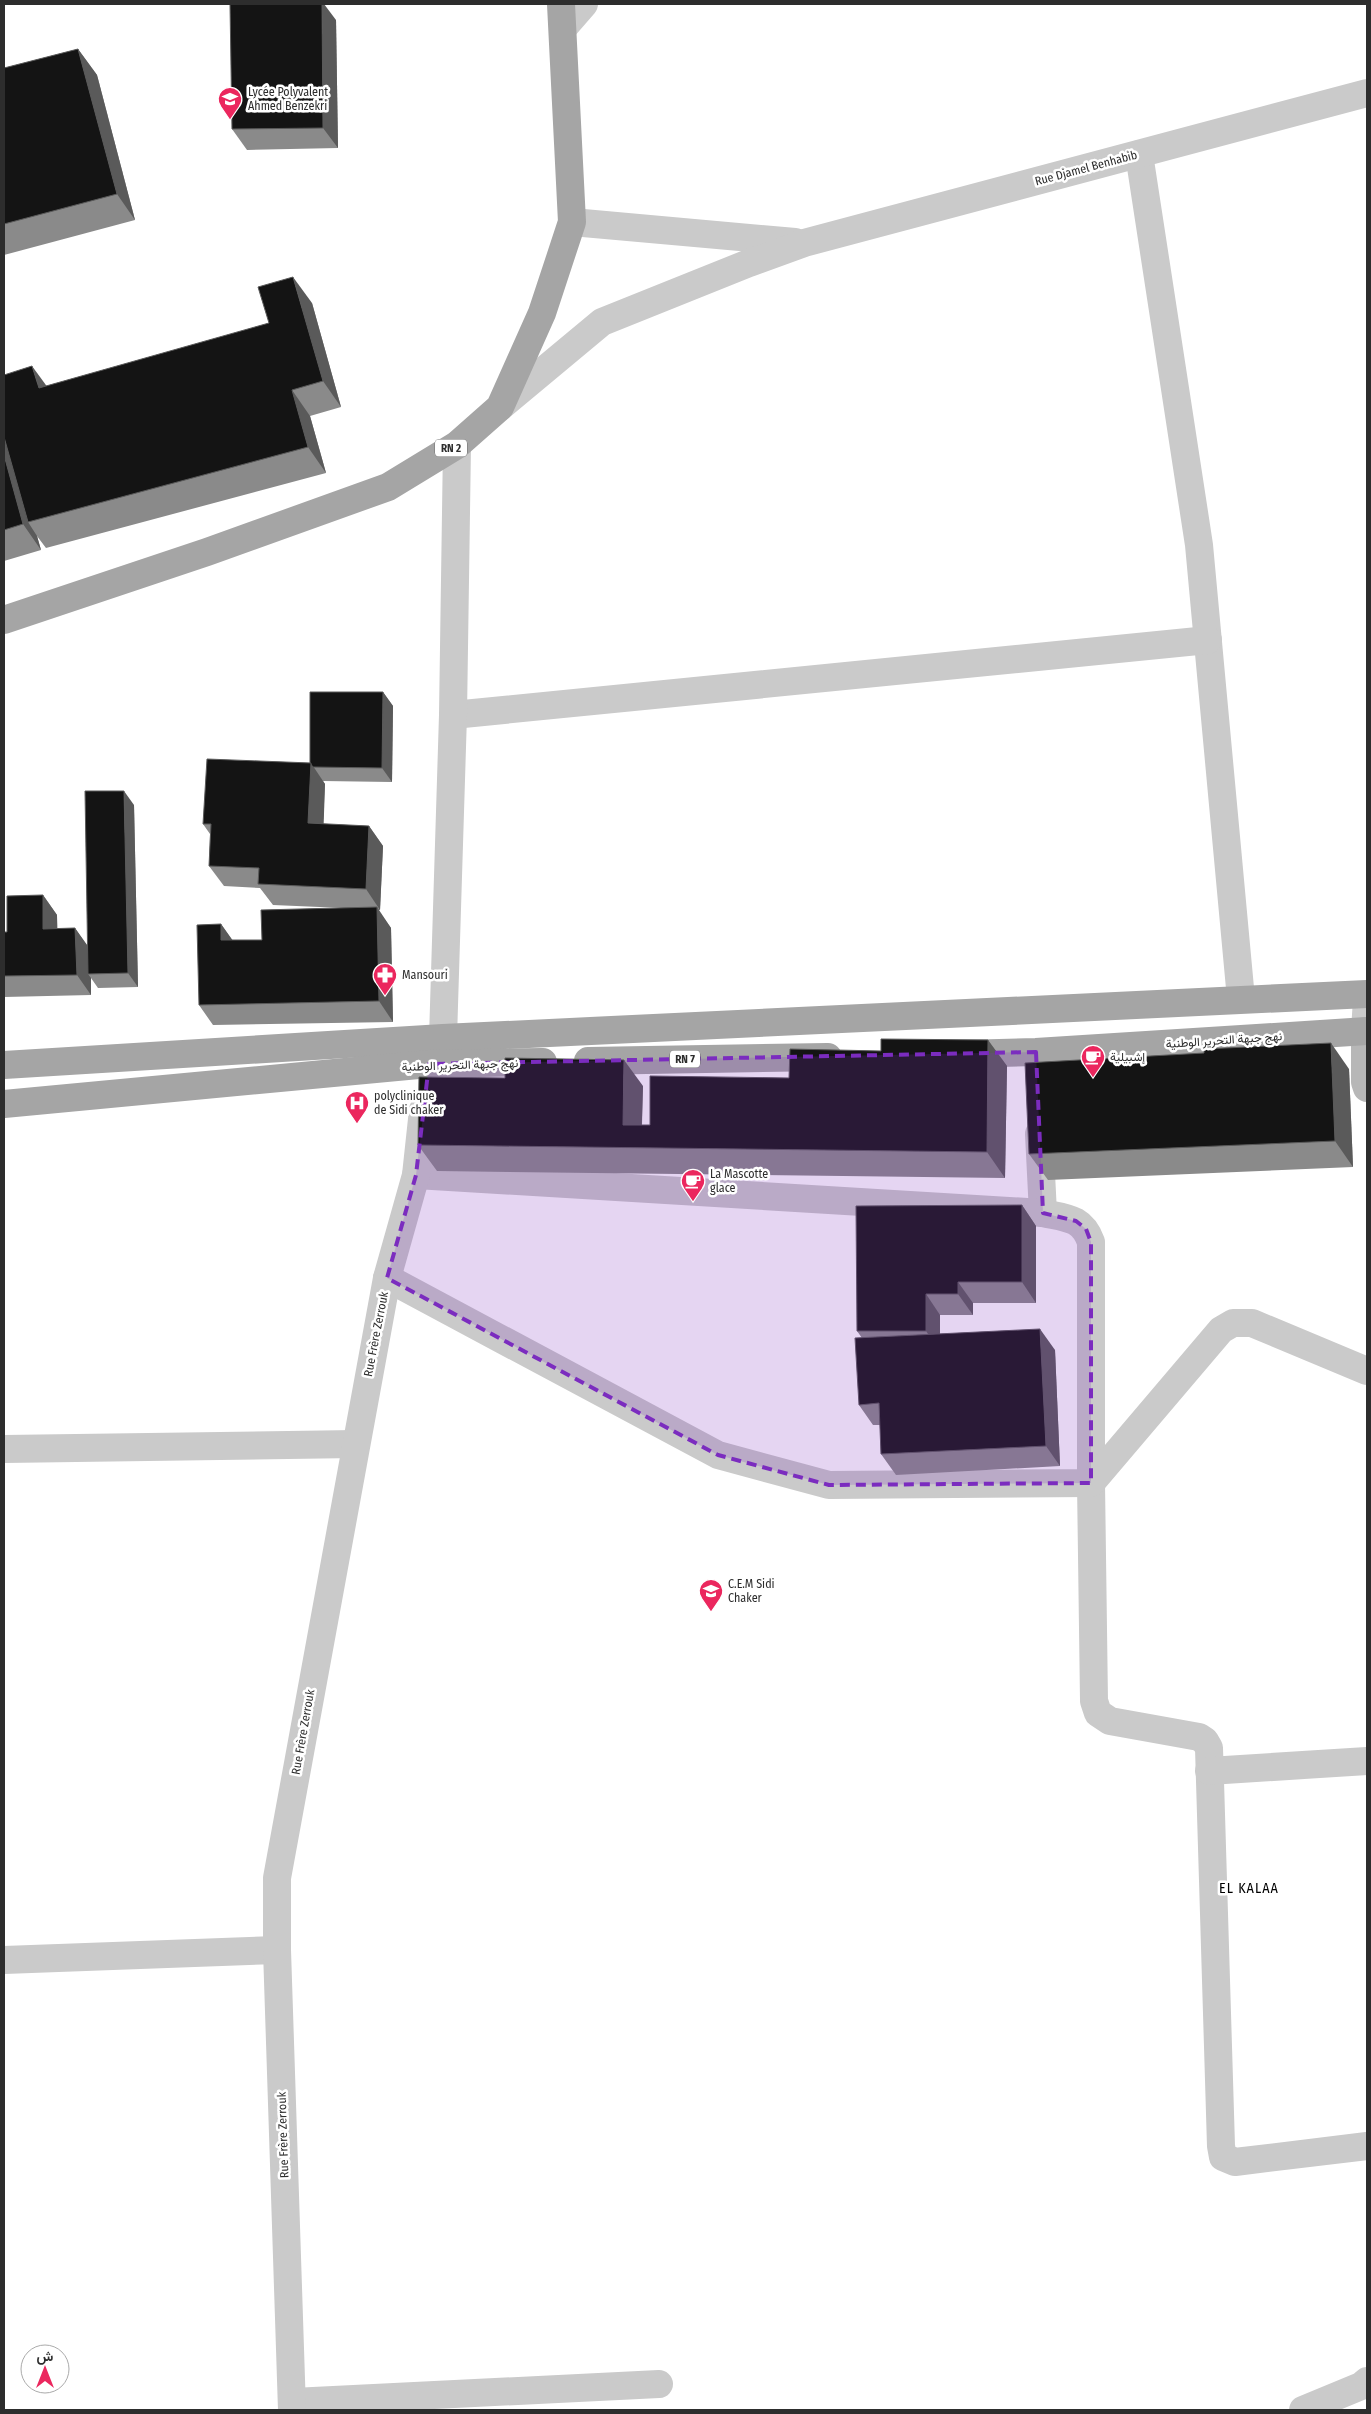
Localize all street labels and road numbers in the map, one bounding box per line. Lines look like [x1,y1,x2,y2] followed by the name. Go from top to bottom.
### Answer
[1033,148,1139,188] street label: Rue Djamel Benhabib
[435,439,467,456] road number: RN 2
[1165,1029,1283,1053] street label: نهج جبهة التحرير الوطنية
[670,1050,700,1068] road number: RN 7
[401,1056,519,1076] street label: نهج جبهة التحرير الوطنية
[361,1290,391,1378] street label: Rue Frère Zerrouk
[289,1688,317,1776] street label: Rue Frère Zerrouk
[274,2091,292,2178] street label: Rue Frère Zerrouk

